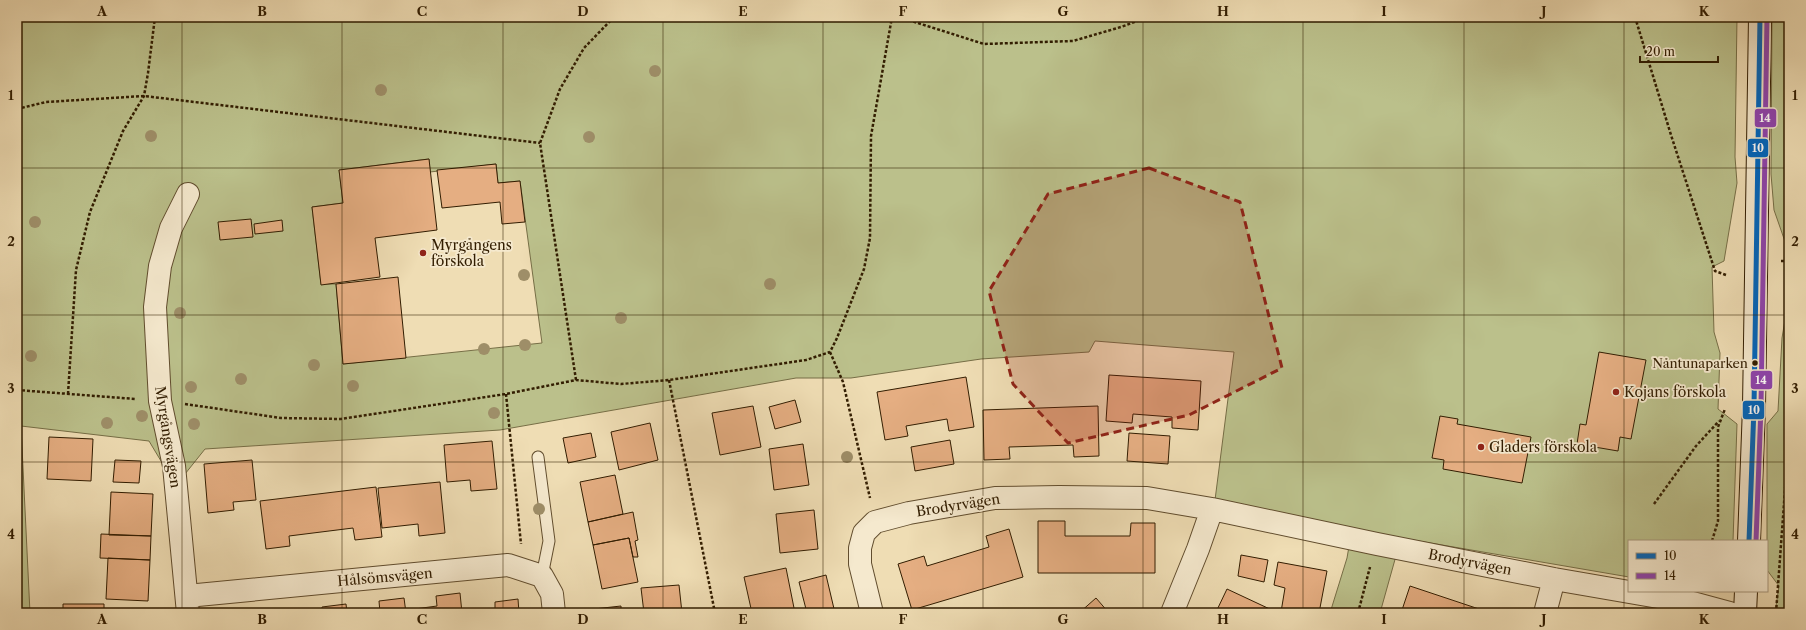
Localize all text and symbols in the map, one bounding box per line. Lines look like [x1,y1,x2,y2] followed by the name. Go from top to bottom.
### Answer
[96,3,108,19] text: A
[257,3,267,19] text: B
[417,3,427,19] text: C
[577,3,589,19] text: D
[738,3,748,19] text: E
[899,3,908,19] text: F
[1057,3,1069,19] text: G
[1217,3,1229,19] text: H
[1381,3,1387,19] text: I
[1539,3,1547,19] text: J
[1699,3,1710,19] text: K
[1640,38,1718,64] scale bar
[1646,44,1675,59] text: 20 m
[8,87,14,103] text: 1
[1792,87,1798,103] text: 1
[1754,108,1777,128] line badge: 14
[1759,111,1771,125] text: 14
[1747,138,1769,158] line badge: 10
[1752,141,1764,155] text: 10
[7,233,15,249] text: 2
[1791,233,1799,249] text: 2
[431,236,512,270] place label: Myrgångens förskola
[418,248,428,258] marker: Myrgångens förskola
[1652,355,1748,371] place label: Nåntunaparken
[1750,358,1760,368] marker: Nåntunaparken
[1750,370,1773,390] line badge: 14
[1755,373,1767,387] text: 14
[7,380,15,396] text: 3
[1791,380,1799,396] text: 3
[1624,383,1727,401] place label: Kojans förskola
[151,385,185,489] street label: Myrgångsvägen
[1611,387,1621,397] marker: Kojans förskola
[1742,400,1765,420] line badge: 10
[1748,403,1760,417] text: 10
[1489,438,1598,456] place label: Gladers förskola
[1476,442,1486,452] marker: Gladers förskola
[915,489,1001,521] street label: Brodyrvägen
[7,526,15,542] text: 4
[1791,526,1799,542] text: 4
[1628,540,1768,592] legend
[1427,545,1513,579] street label: Brodyrvägen
[1664,548,1677,563] text: 10
[337,564,434,590] street label: Hålsömsvägen
[1664,568,1676,583] text: 14
[96,611,108,627] text: A
[257,611,267,627] text: B
[417,611,427,627] text: C
[577,611,589,627] text: D
[738,611,748,627] text: E
[899,611,908,627] text: F
[1057,611,1069,627] text: G
[1217,611,1229,627] text: H
[1381,611,1387,627] text: I
[1539,611,1547,627] text: J
[1699,611,1710,627] text: K

